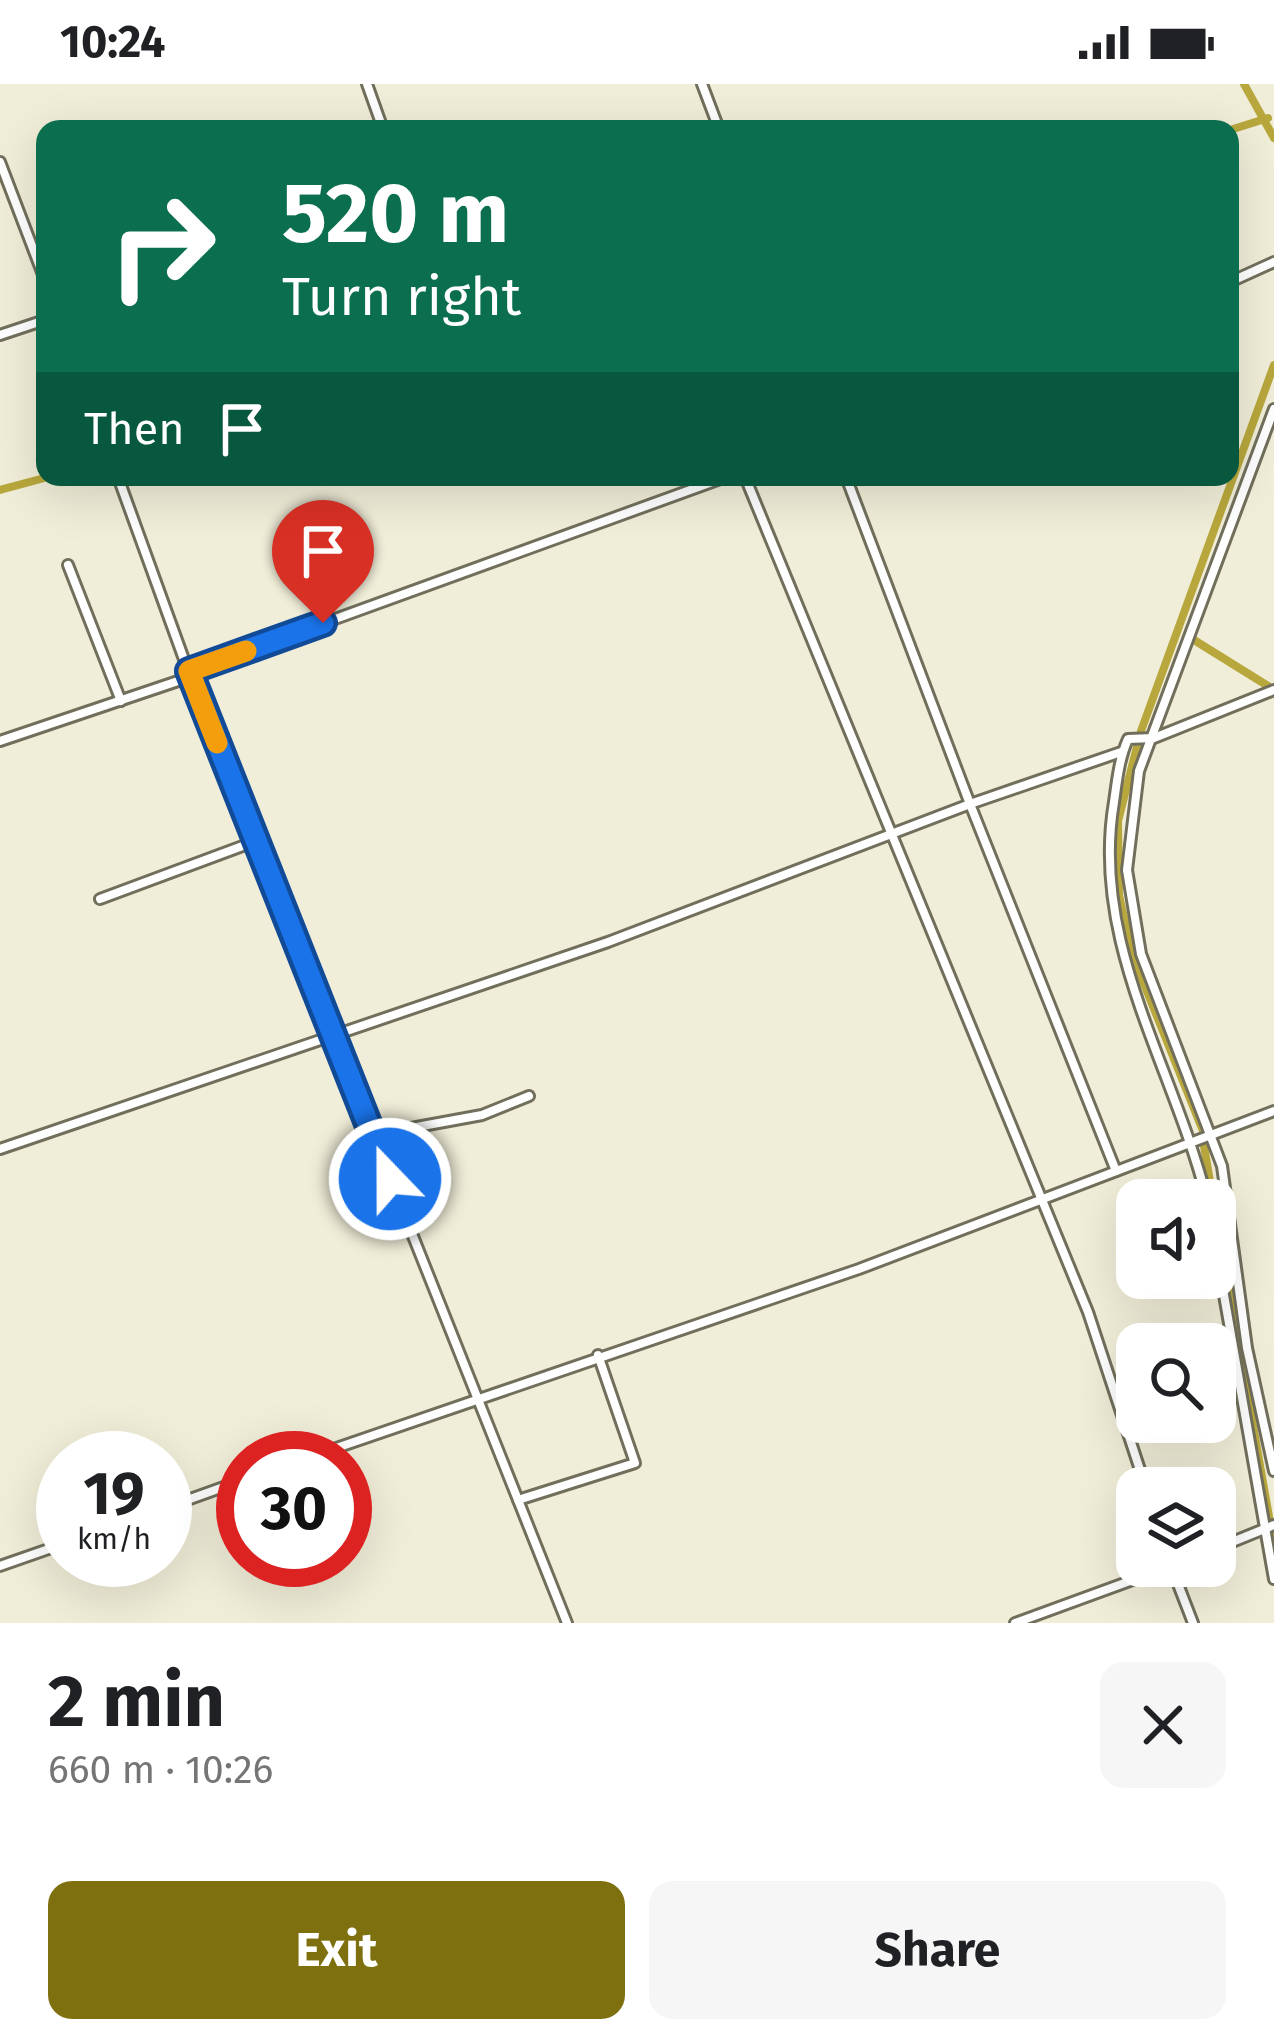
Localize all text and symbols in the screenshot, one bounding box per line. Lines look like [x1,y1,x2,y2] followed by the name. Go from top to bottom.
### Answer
[60,15,165,69] text: 10:24
[282,163,509,264] text: 520 m
[84,168,240,324] icon: right
[282,265,521,329] text: Turn right
[209,396,275,462] icon: arrive
[84,402,185,456] text: Then
[272,500,374,623] pin
[290,518,356,584] icon: arrive
[327,1116,453,1242] position arrow
[1116,1179,1236,1587] map controls
[1116,1179,1236,1299] button: sound
[1116,1323,1236,1443] button: search
[216,1431,372,1587] speed limit sign: 30
[83,1458,145,1530] text: 19
[1116,1467,1236,1587] button: layers
[77,1521,151,1557] text: km/h
[48,1659,225,1745] text: 2 min
[1100,1662,1226,1788] button: close
[48,1747,273,1793] text: 660 m · 10:26
[48,1881,625,2019] button: Exit
[649,1881,1226,2019] button: Share

